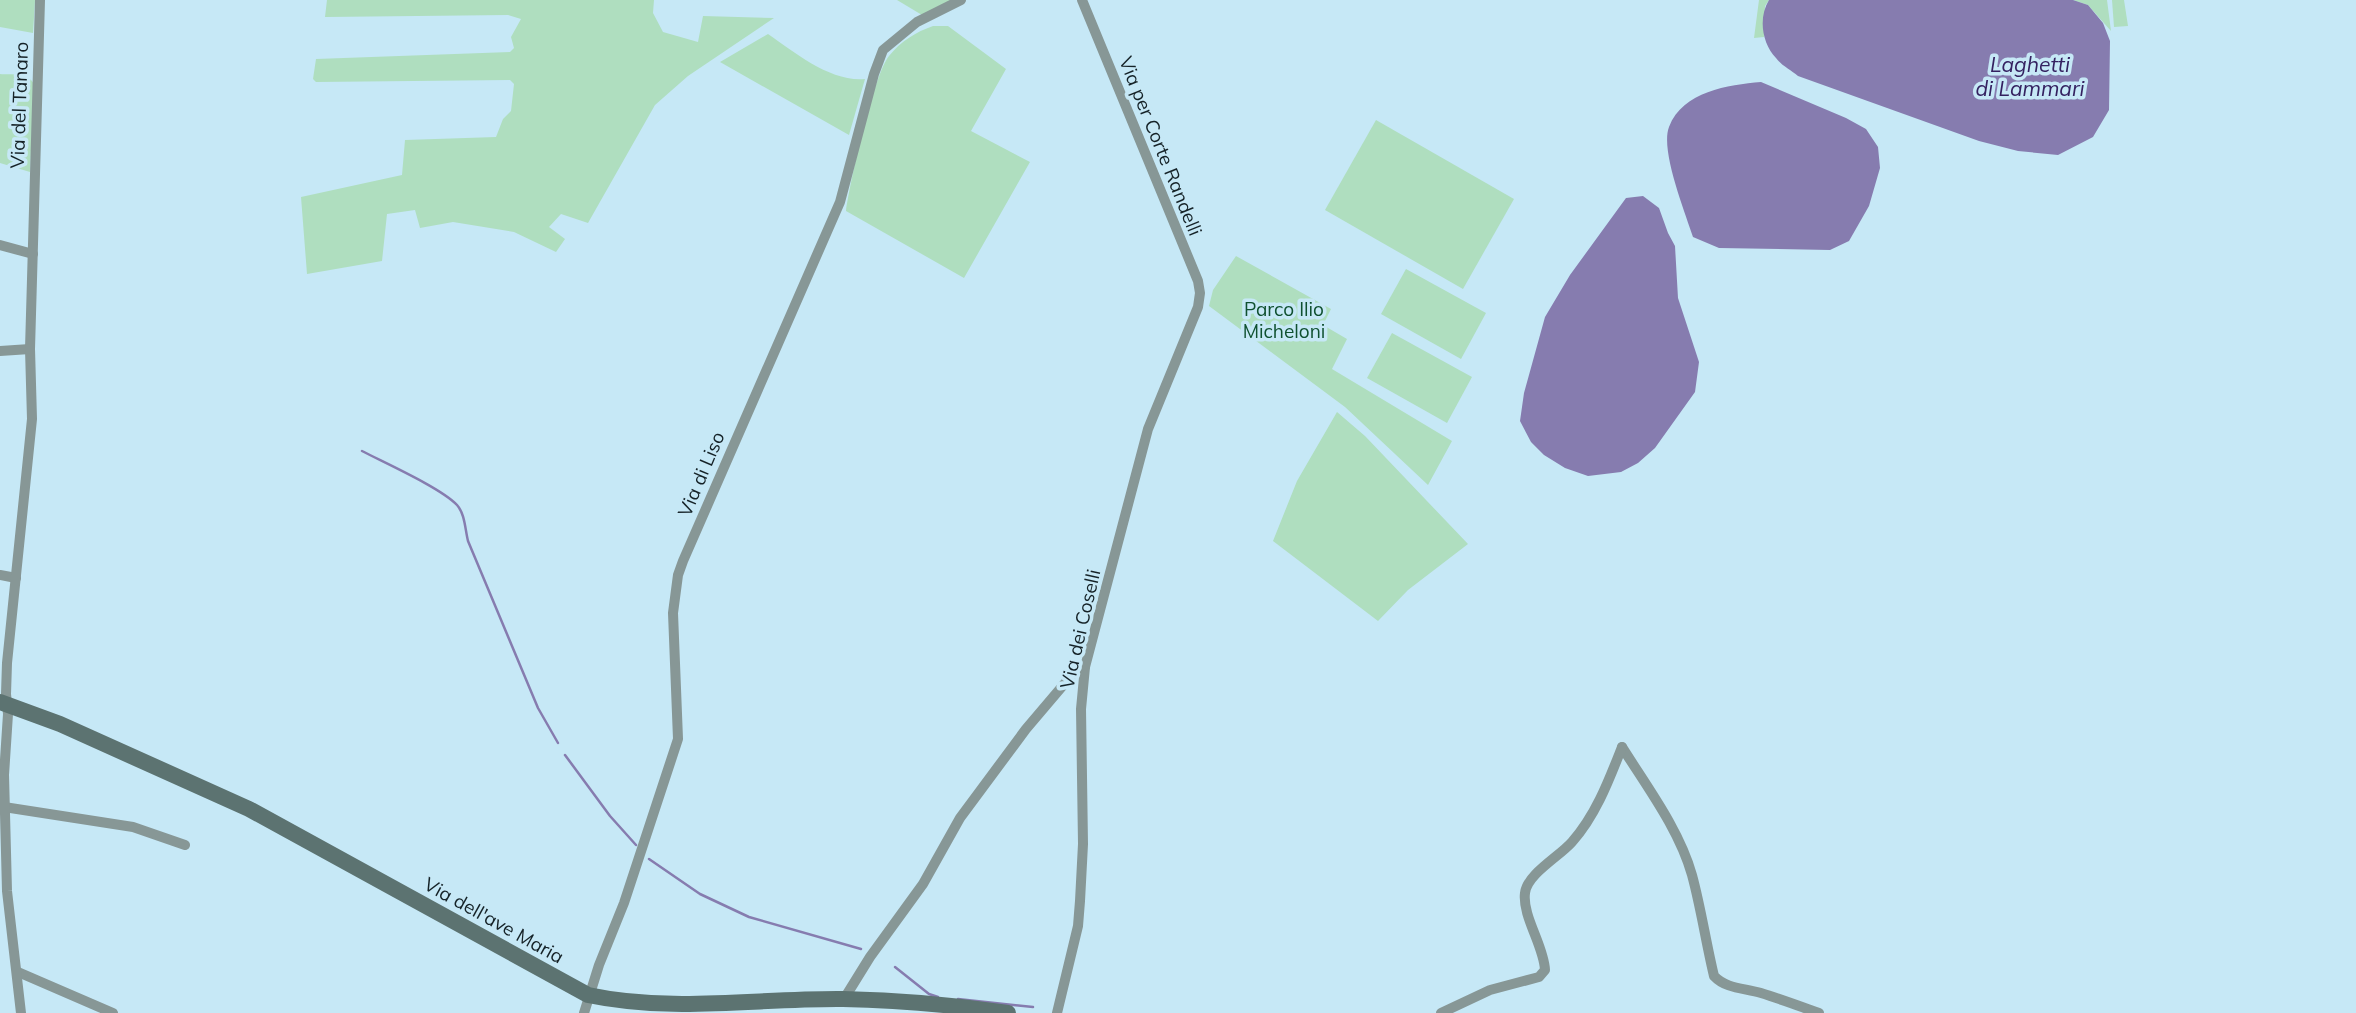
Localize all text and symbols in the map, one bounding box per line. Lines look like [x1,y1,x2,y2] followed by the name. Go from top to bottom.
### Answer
[5,41,33,169] street label: Via del Tanaro
[1975,51,2086,101] water label: Laghetti di Lammari
[1114,53,1208,239] street label: Via per Corte Randelli
[1243,297,1325,343] park label: Parco Ilio Micheloni
[672,428,730,520] street label: Via di Liso
[1055,567,1105,691] street label: Via dei Coselli
[420,872,568,968] street label: Via dell'ave Maria

